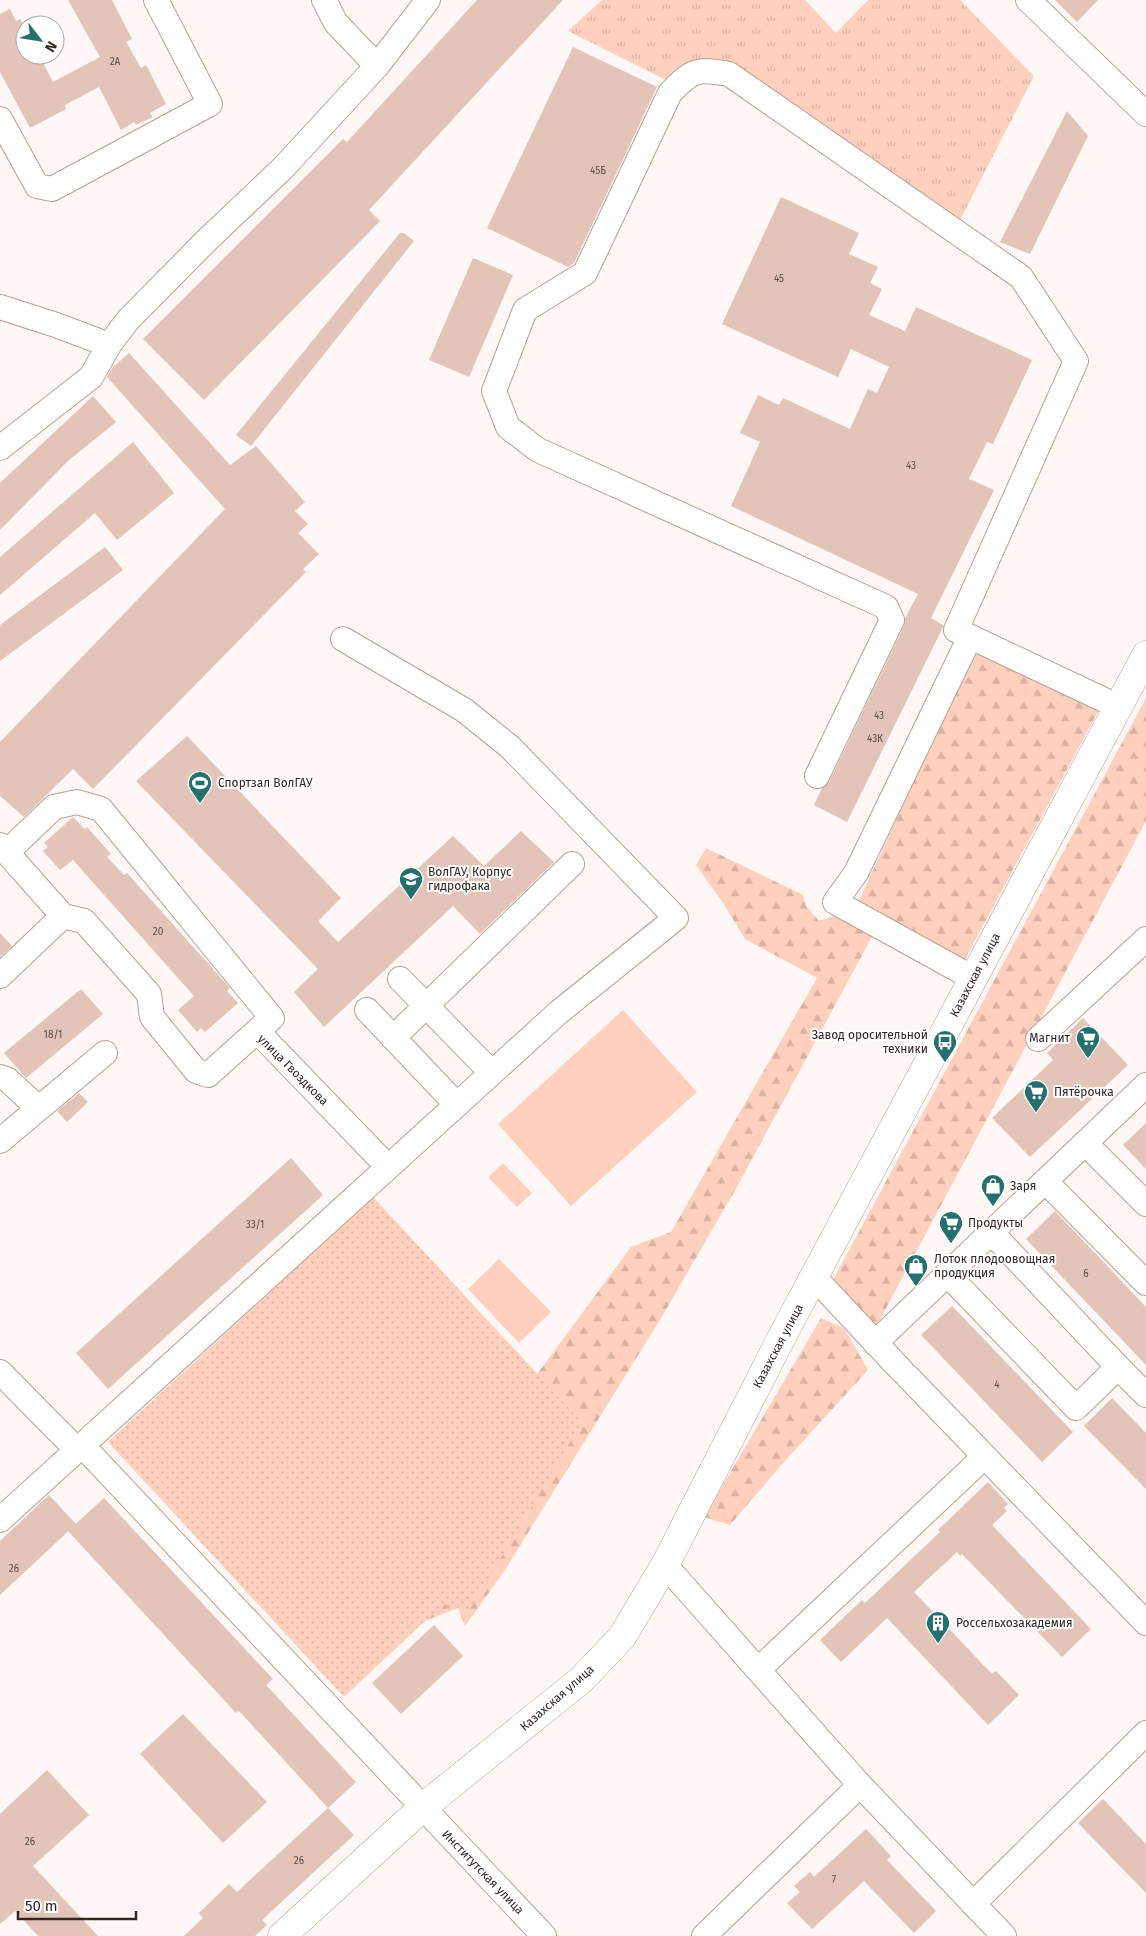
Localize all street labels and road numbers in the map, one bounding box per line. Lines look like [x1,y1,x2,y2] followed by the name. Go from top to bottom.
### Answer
[947,931,1003,1019] street label: Казахская улица
[255,1032,331,1108] street label: улица Гвоздкова
[750,1302,806,1390] street label: Казахская улица
[517,1662,597,1734] street label: Казахская улица
[439,1827,527,1917] street label: Институтская улица

